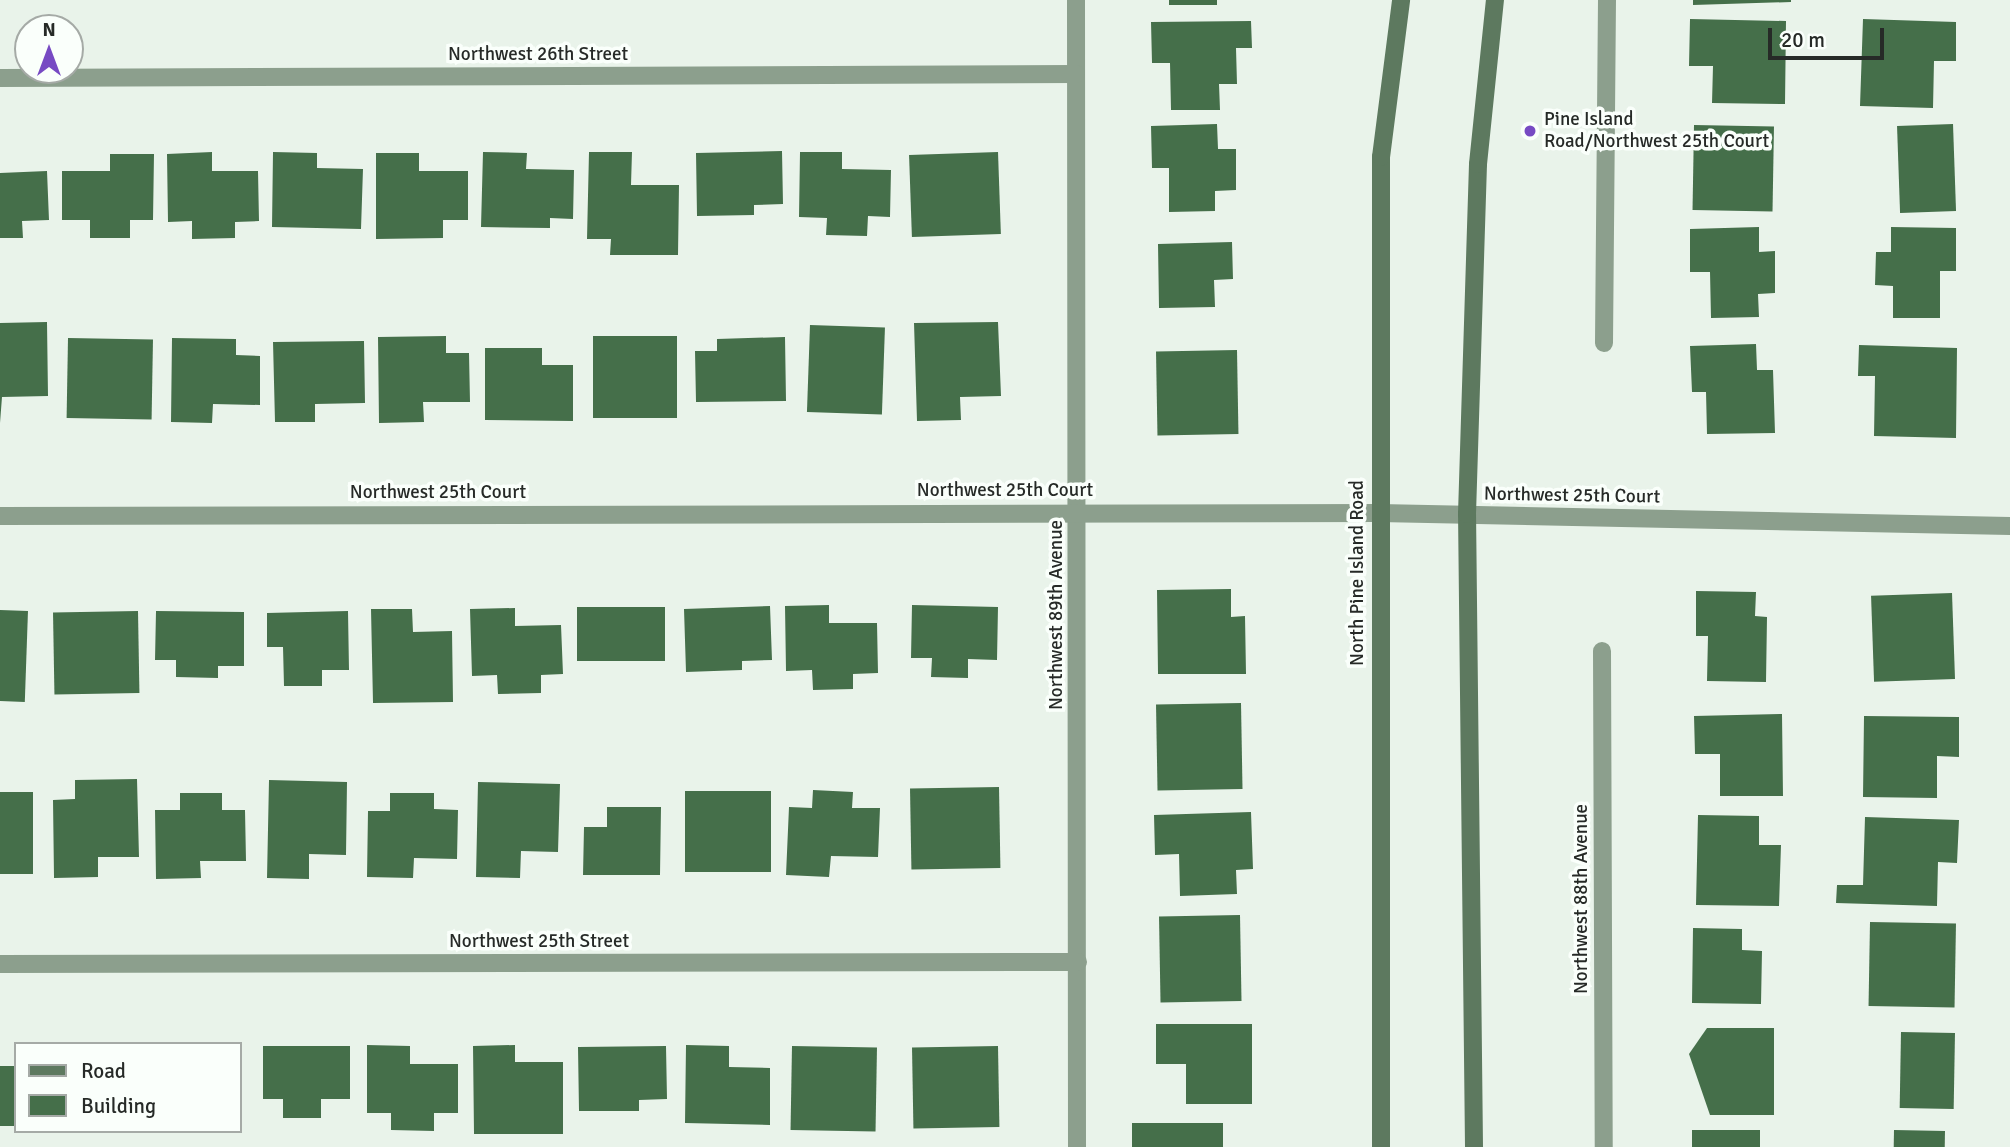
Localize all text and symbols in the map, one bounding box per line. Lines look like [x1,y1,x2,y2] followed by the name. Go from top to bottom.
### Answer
[14,14,84,84] north arrow
[1772,14,1888,58] scale bar
[42,18,56,42] text: N
[1781,27,1825,53] text: 20 m
[448,44,628,66] street label: Northwest 26th Street
[1544,109,1769,153] place label: Pine Island Road/Northwest 25th Court
[1522,123,1538,139] marker: Pine Island Road/Northwest 25th Court
[917,480,1093,502] street label: Northwest 25th Court
[1347,480,1369,666] street label: North Pine Island Road
[350,482,526,504] street label: Northwest 25th Court
[1484,483,1660,509] street label: Northwest 25th Court
[1046,520,1068,710] street label: Northwest 89th Avenue
[1571,804,1593,994] street label: Northwest 88th Avenue
[449,931,629,953] street label: Northwest 25th Street
[14,1042,242,1133] legend
[81,1058,126,1084] text: Road
[81,1093,156,1119] text: Building

